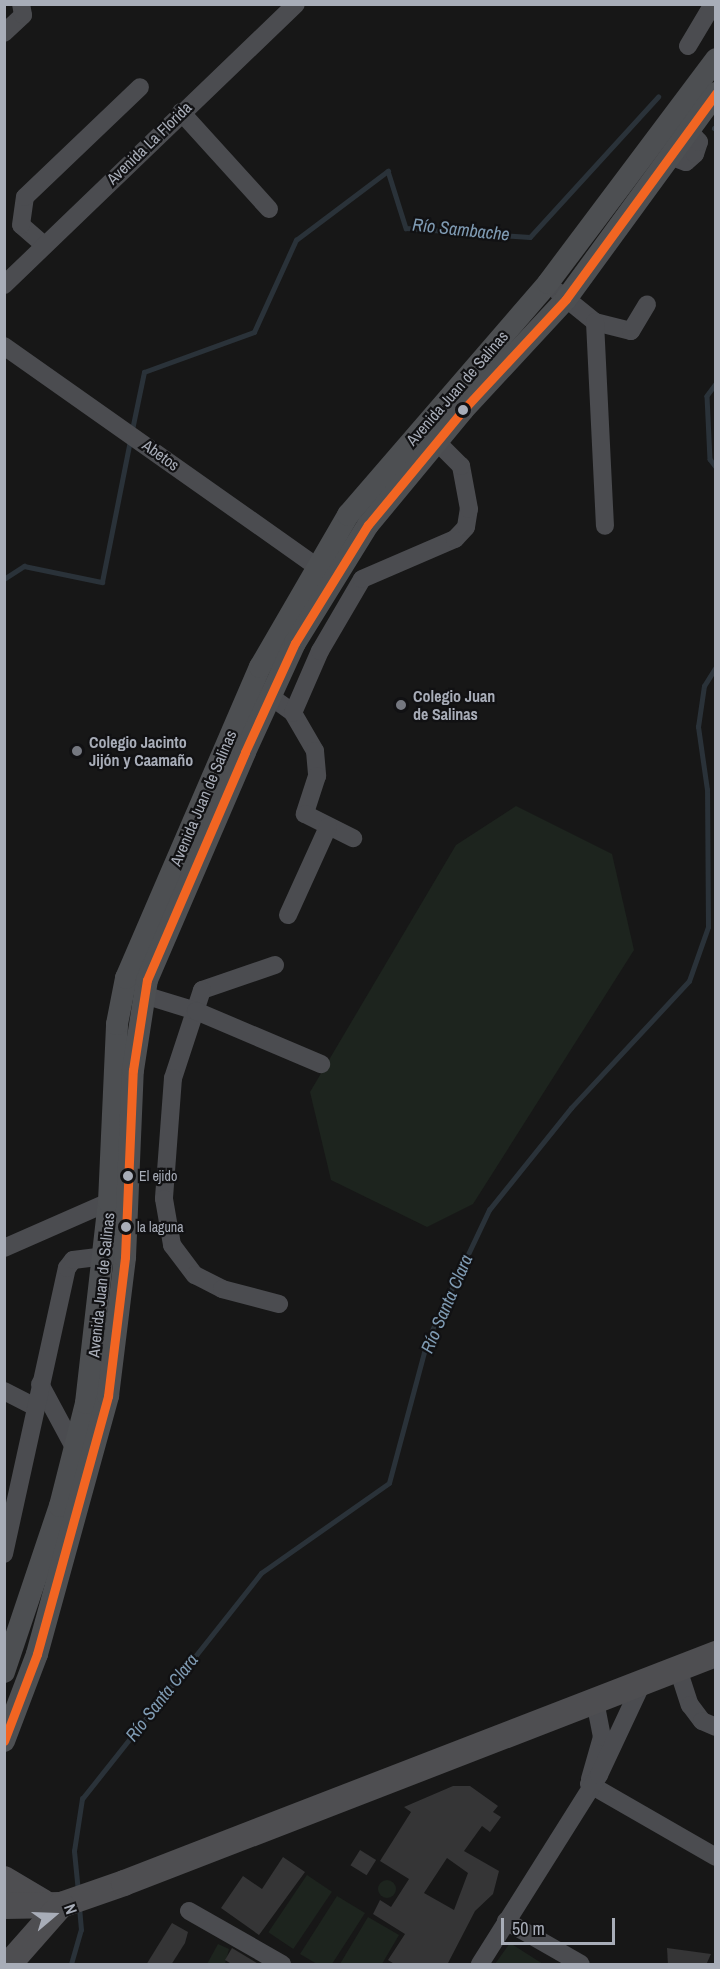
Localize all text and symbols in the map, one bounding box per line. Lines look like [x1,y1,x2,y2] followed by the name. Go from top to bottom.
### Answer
[103,98,195,188] street label: Avenida La Florida
[411,214,511,246] water label: Río Sambache
[402,327,512,449] street label: Avenida Juan de Salinas
[457,404,469,416] unlabelled marker
[139,435,183,475] street label: Abetos
[413,686,495,724] place label: Colegio Juan de Salinas
[394,698,408,712] marker: Colegio Juan de Salinas
[166,727,240,869] street label: Avenida Juan de Salinas
[89,732,193,770] place label: Colegio Jacinto Jijón y Caamaño
[70,744,84,758] marker: Colegio Jacinto Jijón y Caamaño
[139,1168,177,1184] place label: El ejido
[122,1170,134,1182] marker: El ejido
[84,1212,118,1358] street label: Avenida Juan de Salinas
[137,1219,184,1235] place label: la laguna
[120,1221,132,1233] marker: la laguna
[417,1251,477,1357] water label: Río Santa Clara
[121,1650,203,1746] water label: Río Santa Clara
[24,1885,84,1945] north arrow
[59,1901,83,1917] text: N
[504,1906,618,1944] scale bar
[512,1916,545,1941] text: 50 m

